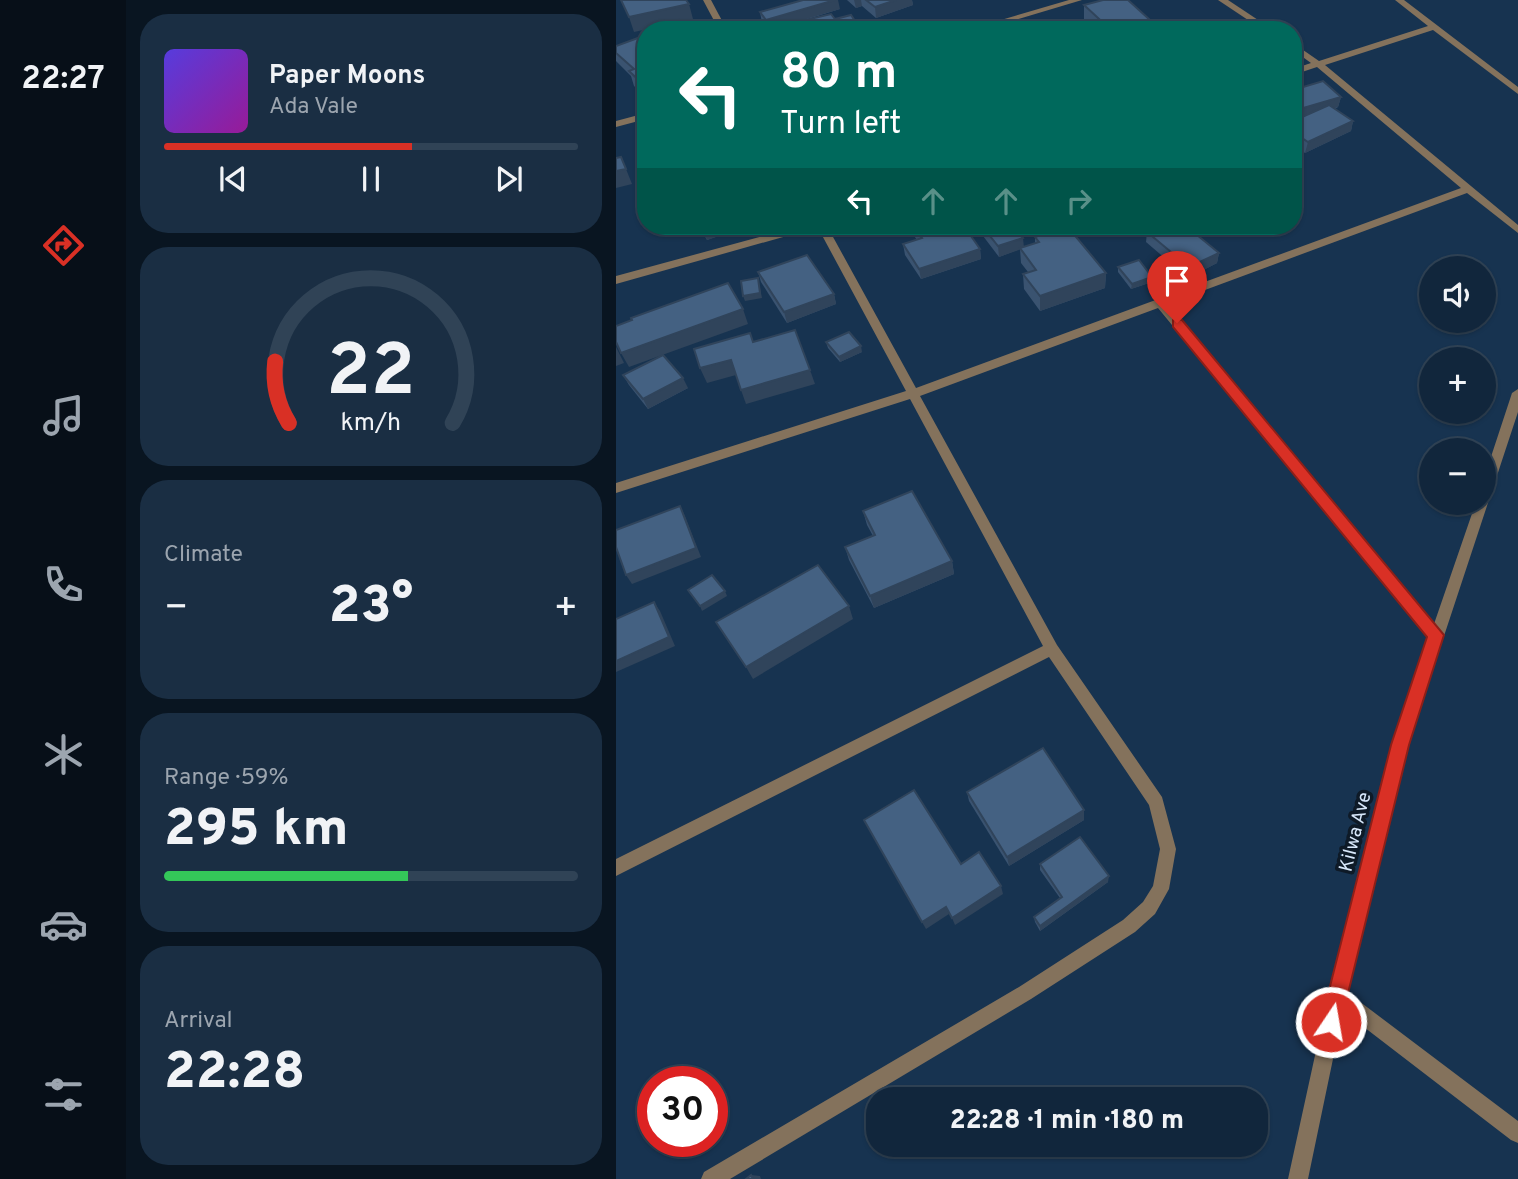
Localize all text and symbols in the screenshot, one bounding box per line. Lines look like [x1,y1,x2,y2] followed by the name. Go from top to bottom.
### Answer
[780,44,897,106] text: 80 m
[665,49,756,140] icon: left
[21,60,105,100] text: 22:27
[269,60,425,93] text: Paper Moons
[269,93,358,122] text: Ada Vale
[780,105,901,145] text: Turn left
[214,160,252,198] icon: previous
[352,160,390,198] icon: pause
[490,160,528,198] icon: next
[841,182,879,220] icon: left
[914,182,952,220] icon: ahead
[987,182,1025,220] icon: ahead
[1060,182,1098,220] icon: right
[39,221,88,270] icon: directions
[1147,251,1207,323] pin
[1419,256,1496,515] map controls
[1419,256,1496,333] button: sound
[1158,262,1196,300] icon: arrive
[326,329,416,421] text: 22
[1419,347,1496,424] button: +
[39,391,88,440] icon: music
[341,407,401,439] text: km/h
[1419,438,1496,515] button: −
[164,541,243,570] text: Climate
[39,560,88,609] icon: phone
[329,575,413,641] text: 23°
[164,585,189,634] text: −
[553,585,578,634] text: +
[39,730,88,779] icon: climate
[164,764,289,793] text: Range · 59%
[1335,790,1377,874] street label: Kilwa Ave
[164,798,348,864] text: 295 km
[39,900,88,949] icon: car
[1294,985,1368,1059] position arrow
[164,1007,233,1036] text: Arrival
[164,1041,305,1107] text: 22:28
[637,1066,728,1157] speed limit sign: 30
[39,1070,88,1119] icon: filters
[950,1105,1184,1138] text: 22:28 · 1 min · 180 m

